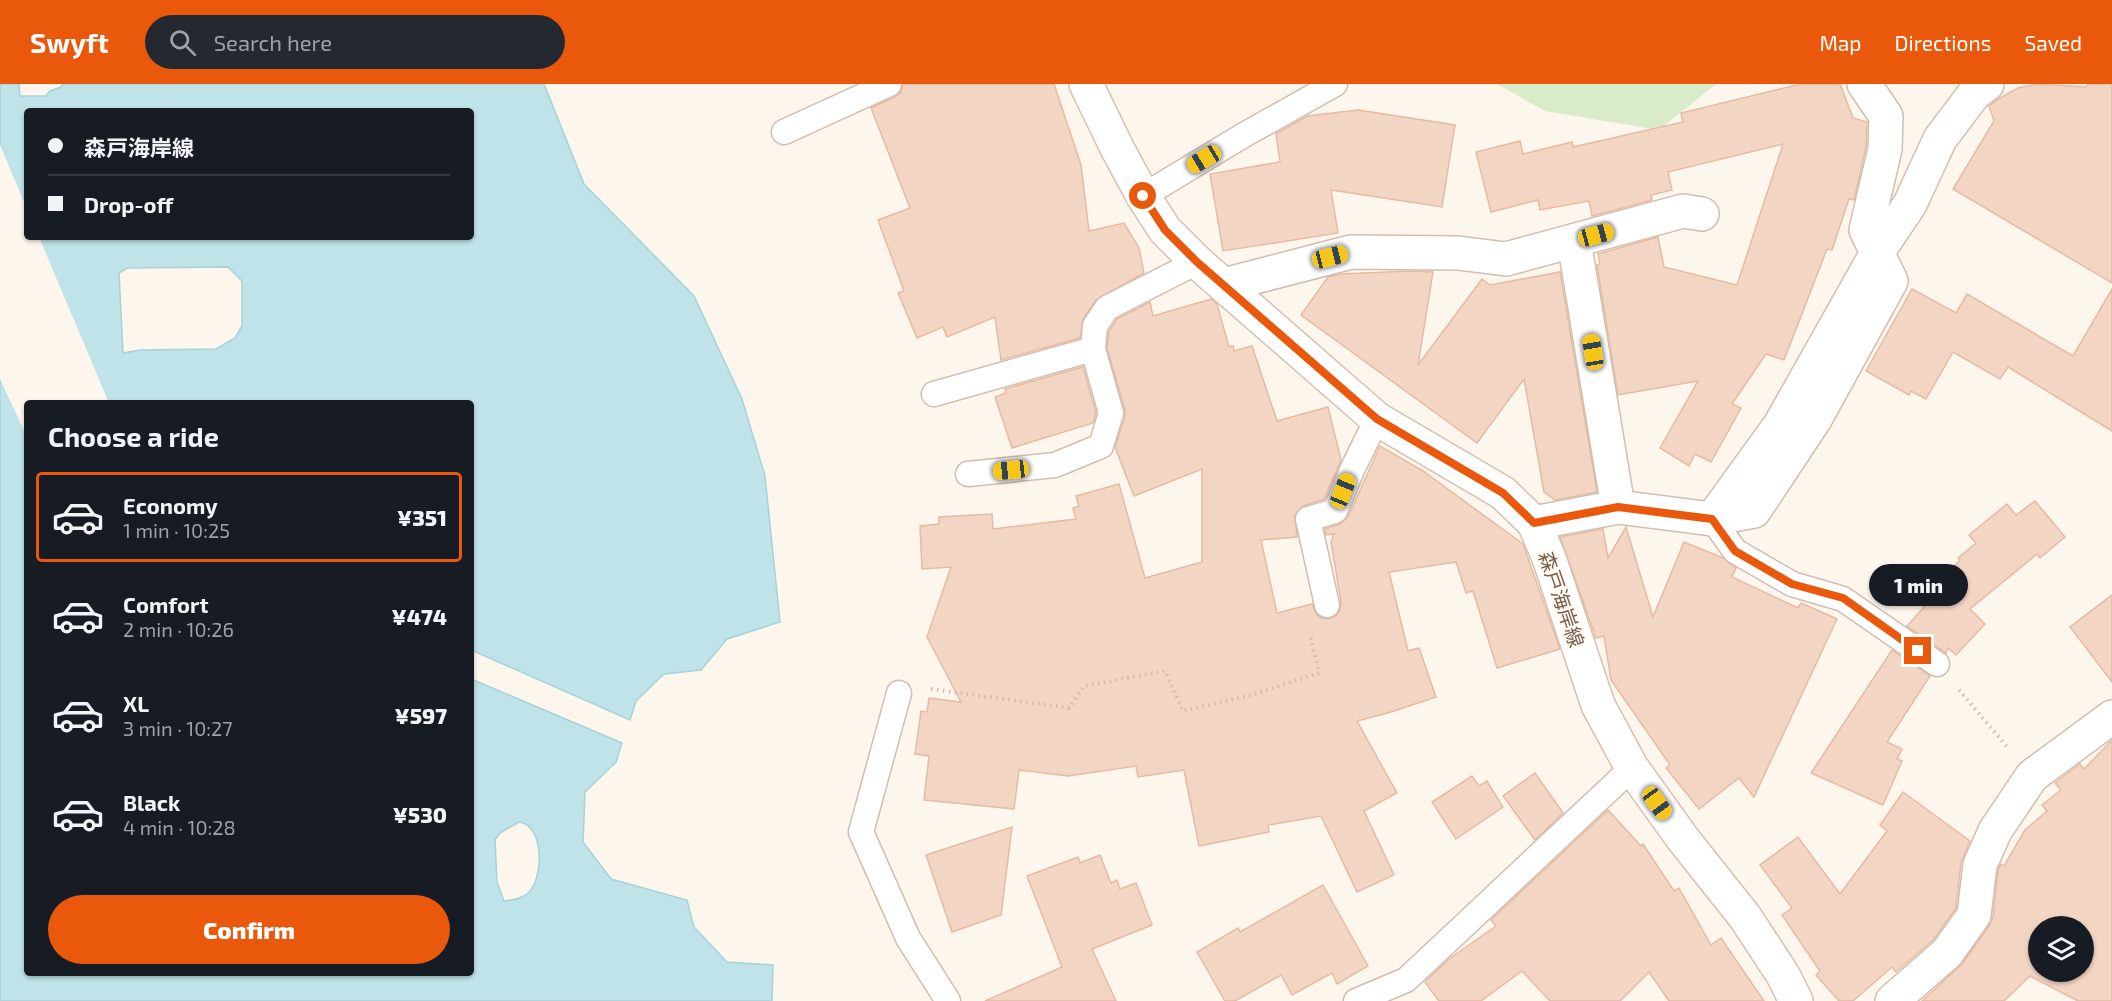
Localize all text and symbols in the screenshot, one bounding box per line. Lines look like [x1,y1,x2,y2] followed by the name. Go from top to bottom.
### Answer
[145,15,565,69] search box
[30,25,109,59] text: Swyft
[166,26,199,59] icon: search
[214,29,332,55] text: Search here
[1819,30,1862,55] text: Map
[1895,30,1991,55] text: Directions
[2024,30,2082,55] text: Saved
[84,134,194,160] text: 森戸海岸線
[1184,142,1224,176] car
[1129,182,1156,209] route start
[84,191,173,217] text: Drop-off
[1576,222,1616,248] car
[1310,244,1350,270] car
[1581,333,1605,371] car
[48,420,219,452] text: Choose a ride
[992,459,1030,481] car
[1328,471,1358,511] car
[51,490,105,544] icon: car
[123,492,218,518] text: Economy
[397,504,447,530] text: ¥351
[123,518,230,542] text: 1 min · 10:25
[1534,548,1590,650] street label: 森戸海岸線
[1868,564,1968,606] callout: 1 min
[1894,573,1943,597] text: 1 min
[51,589,105,643] icon: car
[123,591,208,617] text: Comfort
[391,603,447,629] text: ¥474
[123,617,234,641] text: 2 min · 10:26
[1904,637,1931,664] route end
[51,688,105,742] icon: car
[123,690,149,716] text: XL
[395,702,447,728] text: ¥597
[123,716,233,740] text: 3 min · 10:27
[1639,783,1675,823] car
[51,787,105,841] icon: car
[123,789,180,815] text: Black
[393,801,447,827] text: ¥530
[123,815,236,839] text: 4 min · 10:28
[48,895,450,964] button: Confirm
[2028,916,2094,982] map controls
[2028,916,2094,982] button: layers

